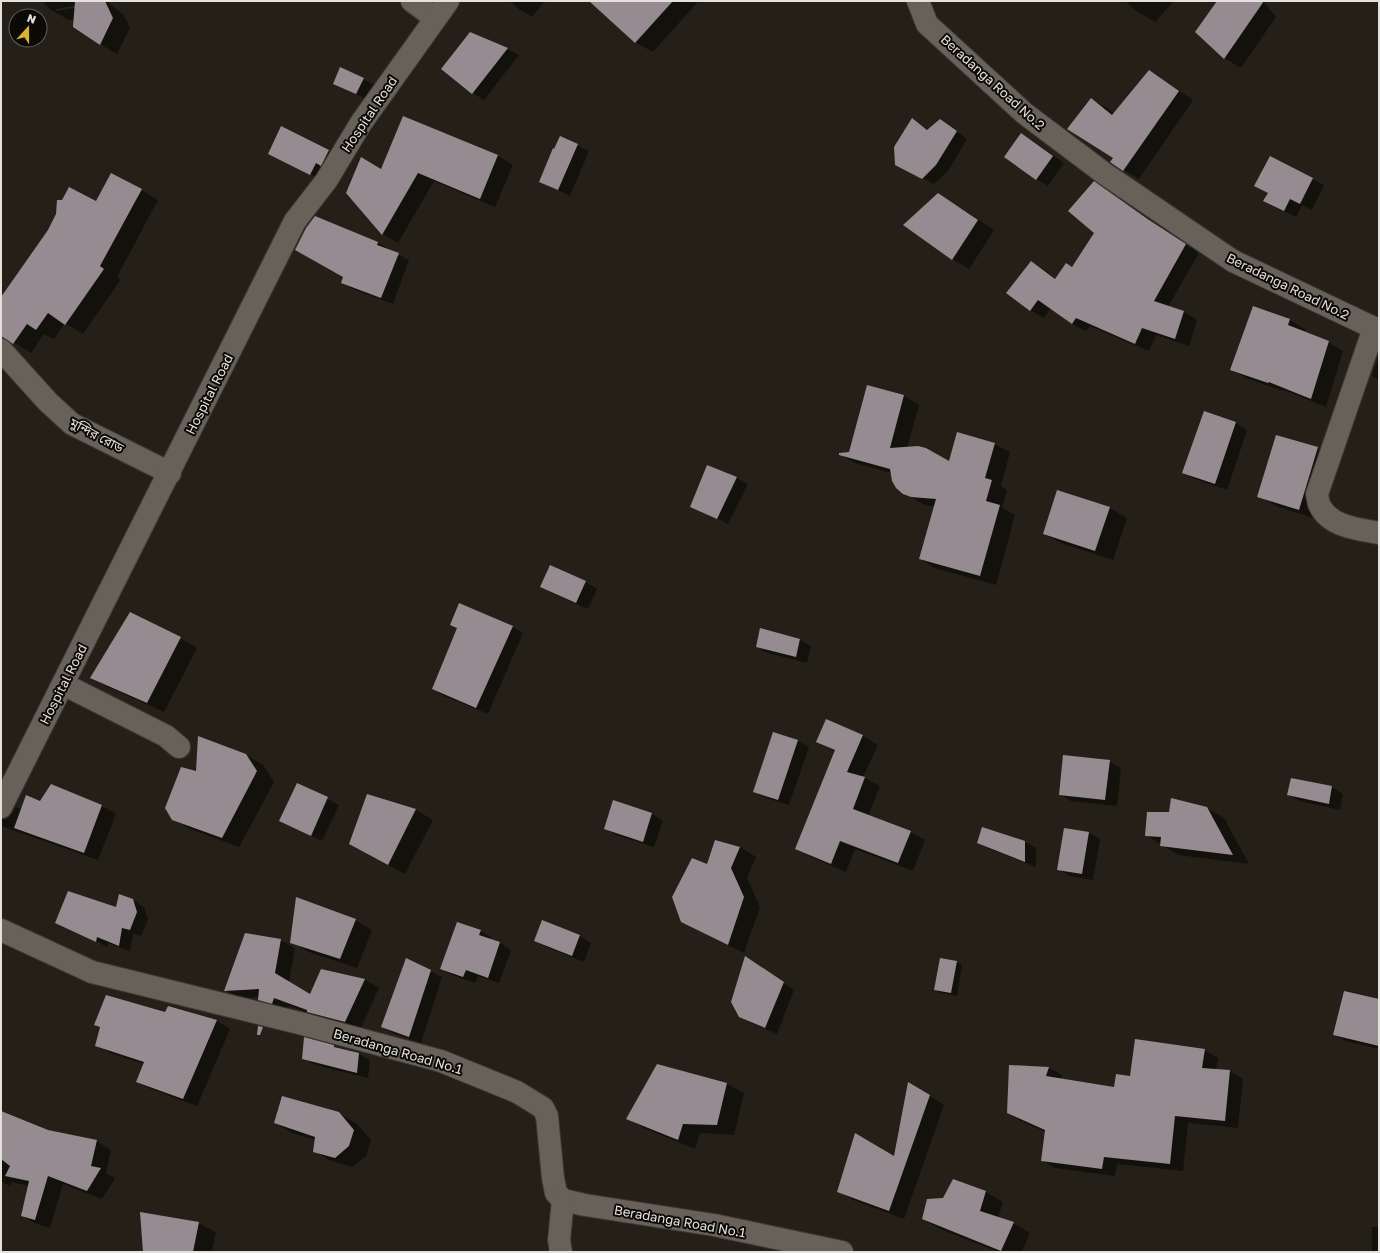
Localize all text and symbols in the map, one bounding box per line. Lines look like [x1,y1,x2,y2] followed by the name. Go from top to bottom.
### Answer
[8,8,48,48] north arrow
[26,11,38,26] text: N
[938,31,1048,133] street label: Beradanga Road No.2
[338,73,400,155] street label: Hospital Road
[1224,249,1352,323] street label: Beradanga Road No.2
[182,351,236,437] street label: Hospital Road
[66,414,127,457] street label: মুন্দির রোড
[36,641,90,727] street label: Hospital Road
[332,1025,464,1077] street label: Beradanga Road No.1
[613,1202,747,1240] street label: Beradanga Road No.1

